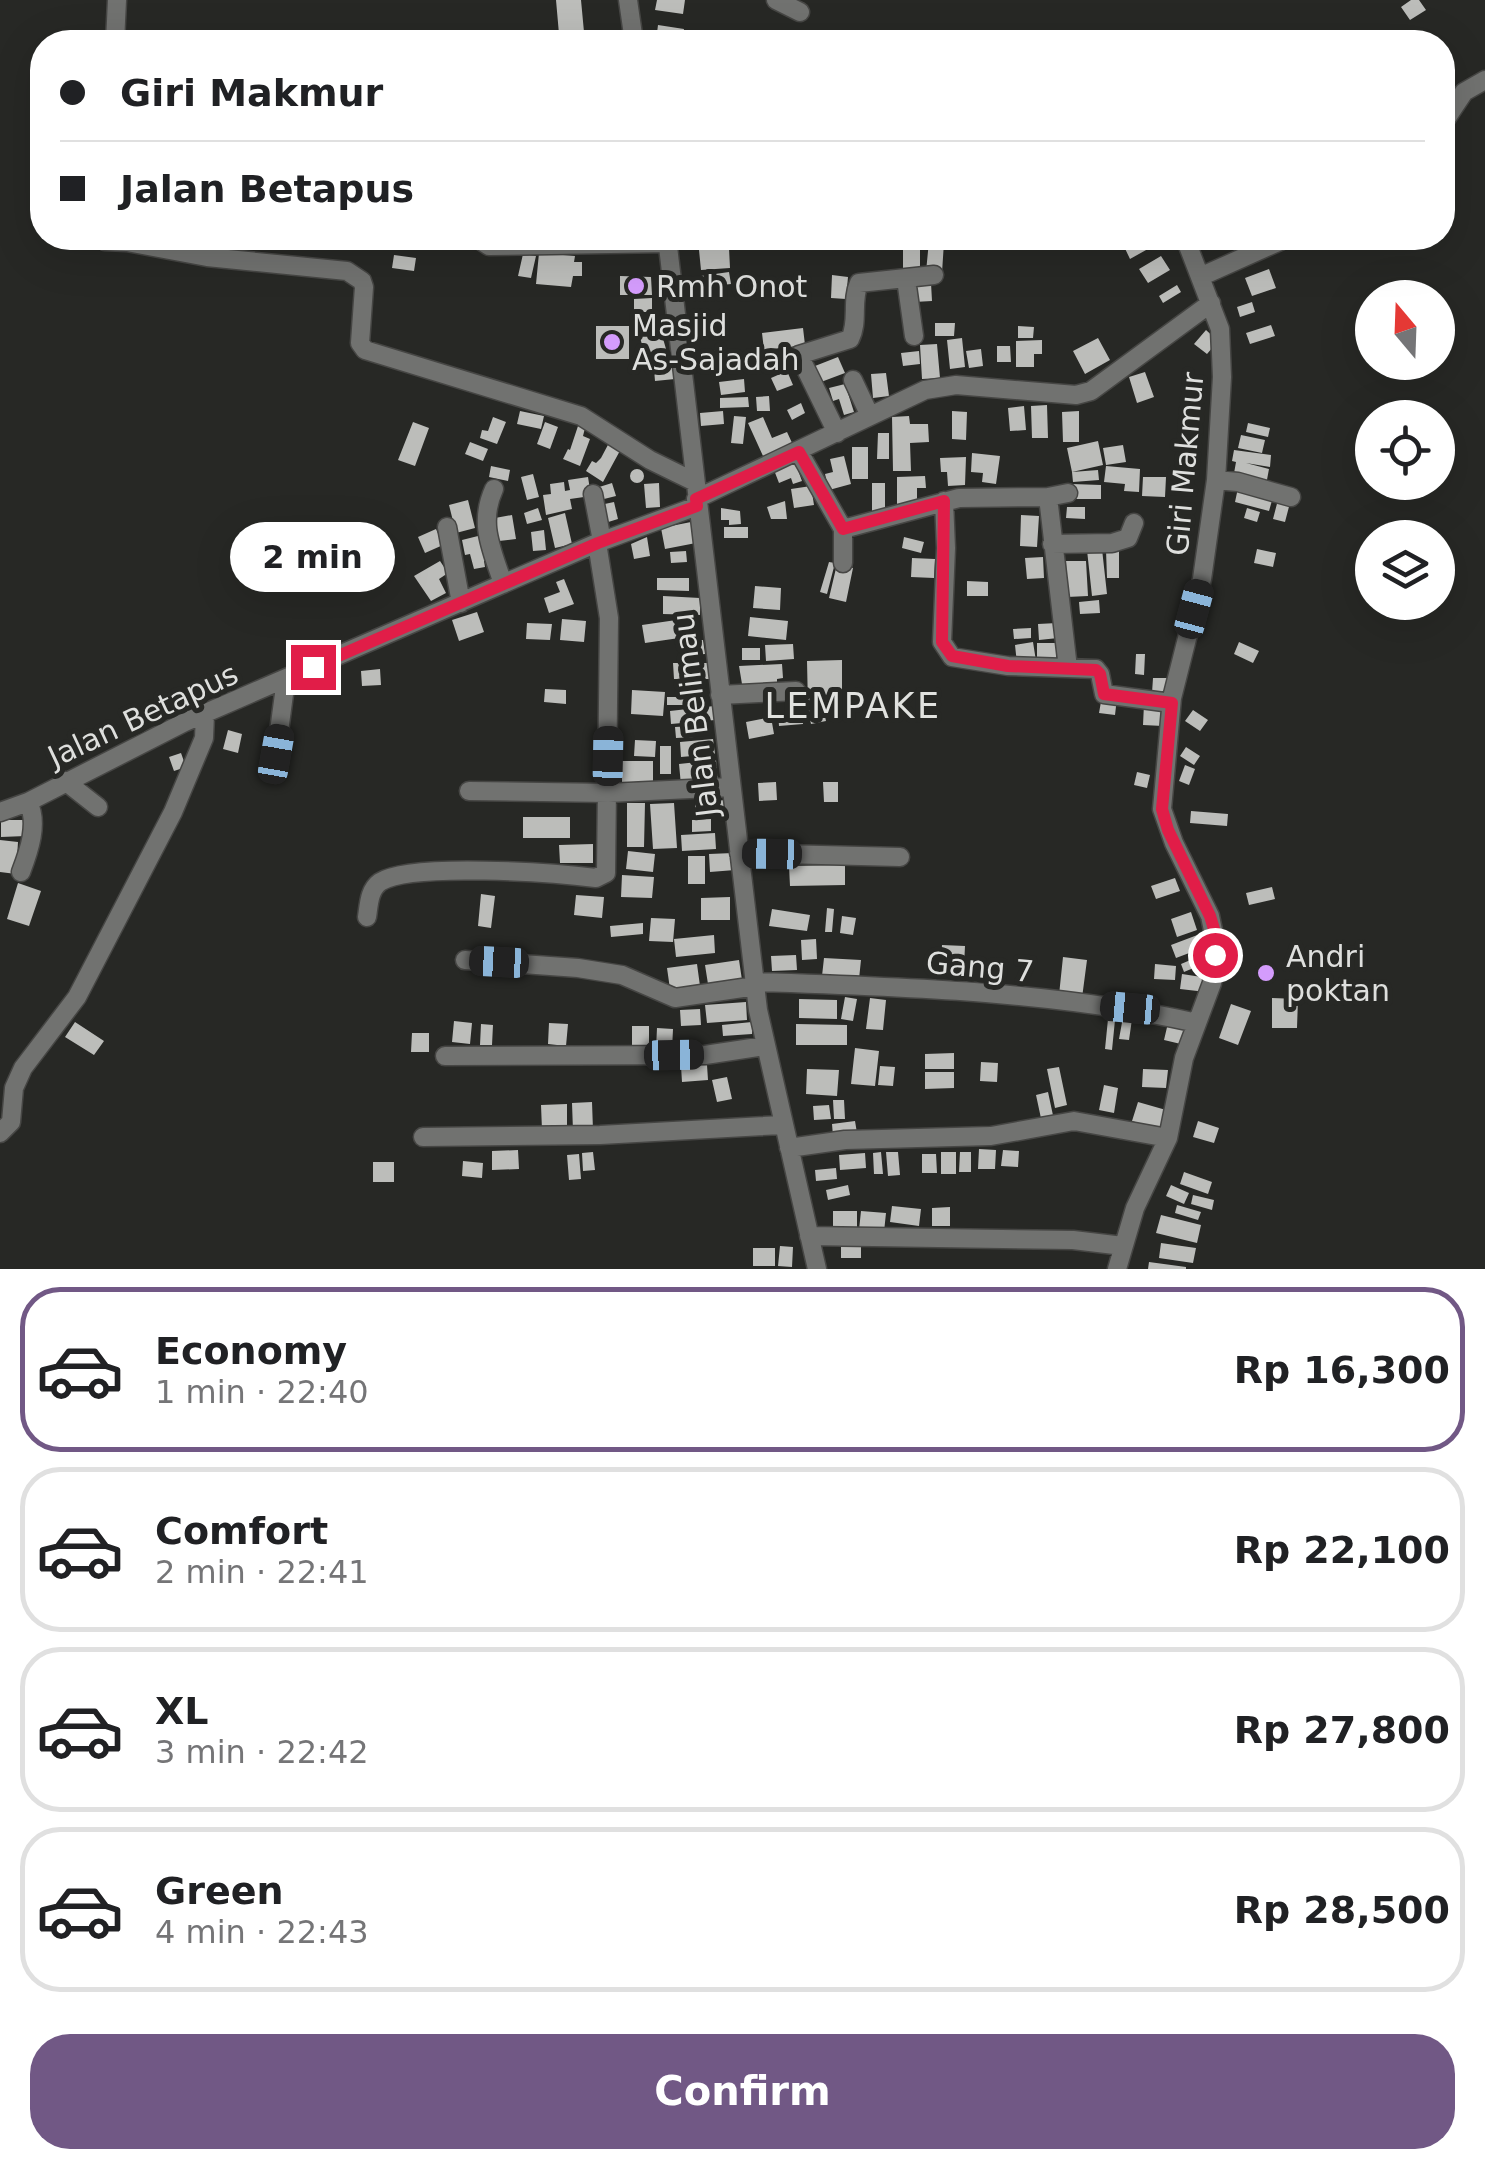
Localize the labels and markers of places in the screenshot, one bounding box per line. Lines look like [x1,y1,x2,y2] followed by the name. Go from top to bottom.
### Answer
[656,269,808,304] place label: Rmh Onot
[625,275,647,297] marker: Rmh Onot
[632,308,800,377] place label: Masjid As-Sajadah
[601,331,623,353] marker: Masjid As-Sajadah
[1286,939,1390,1008] place label: Andri poktan
[1255,962,1277,984] marker: Andri poktan

